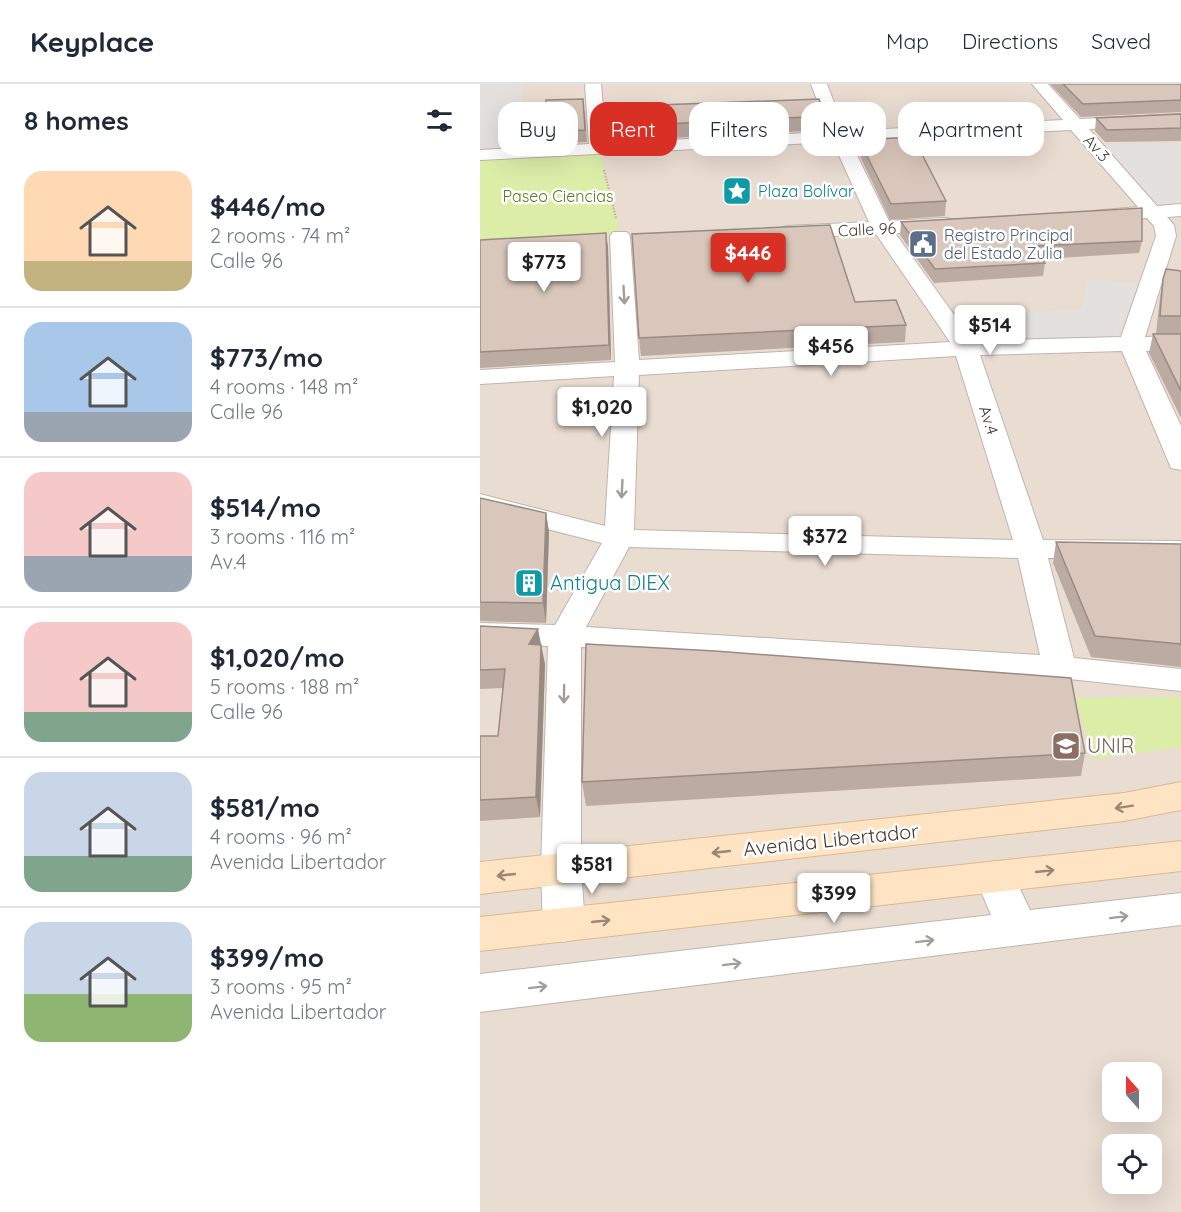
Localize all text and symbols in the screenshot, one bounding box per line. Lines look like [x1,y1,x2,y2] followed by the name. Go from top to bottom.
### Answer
[30,24,154,59] text: Keyplace
[886,28,929,54] text: Map
[962,28,1058,54] text: Directions
[1091,28,1151,54] text: Saved
[498,102,578,156] chip: Buy
[590,102,677,156] chip: Rent
[689,102,789,156] chip: Filters
[801,102,886,156] chip: New
[898,102,1044,156] chip: Apartment
[24,104,129,137] text: 8 homes
[423,104,456,137] icon: filters
[1080,130,1114,166] street label: Av.3
[721,175,753,207] place icon: Plaza Bolívar
[758,181,854,201] place label: Plaza Bolívar
[503,186,613,206] park label: Paseo Ciencias
[210,190,325,223] text: $446/mo
[72,195,144,267] icon: home
[837,217,897,241] street label: Calle 96
[210,223,350,248] text: 2 rooms · 74 m²
[944,225,1073,263] place label: Registro Principal del Estado Zulia
[907,228,939,260] public building icon: Registro Principal del Estado Zulia
[712,233,784,284] pin: $446
[725,240,771,265] text: $446
[508,242,580,293] pin: $773
[210,248,283,273] text: Calle 96
[522,249,566,274] text: $773
[618,284,629,304] one-way arrow
[954,305,1026,356] pin: $514
[969,312,1012,337] text: $514
[795,326,867,377] pin: $456
[808,333,854,358] text: $456
[210,341,323,374] text: $773/mo
[72,346,144,418] icon: home
[210,374,358,399] text: 4 rooms · 148 m²
[553,387,651,438] pin: $1,020
[571,394,633,419] text: $1,020
[210,399,283,424] text: Calle 96
[975,403,1003,437] street label: Av.4
[616,479,627,499] one-way arrow
[210,491,321,524] text: $514/mo
[72,496,144,568] icon: home
[789,516,861,567] pin: $372
[802,523,848,548] text: $372
[210,524,355,549] text: 3 rooms · 116 m²
[210,549,247,574] text: Av.4
[513,567,545,599] building icon: Antigua DIEX
[550,570,670,595] place label: Antigua DIEX
[210,641,344,674] text: $1,020/mo
[72,646,144,718] icon: home
[210,674,359,699] text: 5 rooms · 188 m²
[558,684,570,704] one-way arrow
[210,699,283,724] text: Calle 96
[1050,730,1082,762] school or university icon: UNIR
[1087,733,1134,758] place label: UNIR
[210,791,320,824] text: $581/mo
[72,796,144,868] icon: home
[1114,802,1134,813] one-way arrow
[742,818,920,861] street label: Avenida Libertador
[210,824,352,849] text: 4 rooms · 96 m²
[556,844,628,895] pin: $581
[712,847,732,858] one-way arrow
[210,849,387,874] text: Avenida Libertador
[571,851,613,876] text: $581
[1035,865,1054,876] one-way arrow
[497,870,517,881] one-way arrow
[798,873,870,924] pin: $399
[811,880,857,905] text: $399
[1109,911,1128,922] one-way arrow
[590,915,610,926] one-way arrow
[915,935,935,946] one-way arrow
[210,941,324,974] text: $399/mo
[72,946,144,1018] icon: home
[721,958,741,969] one-way arrow
[210,974,352,999] text: 3 rooms · 95 m²
[528,981,548,992] one-way arrow
[210,999,387,1024] text: Avenida Libertador
[1102,1062,1162,1122] north arrow
[1102,1062,1162,1194] map controls
[1102,1134,1162,1194] button: locate

